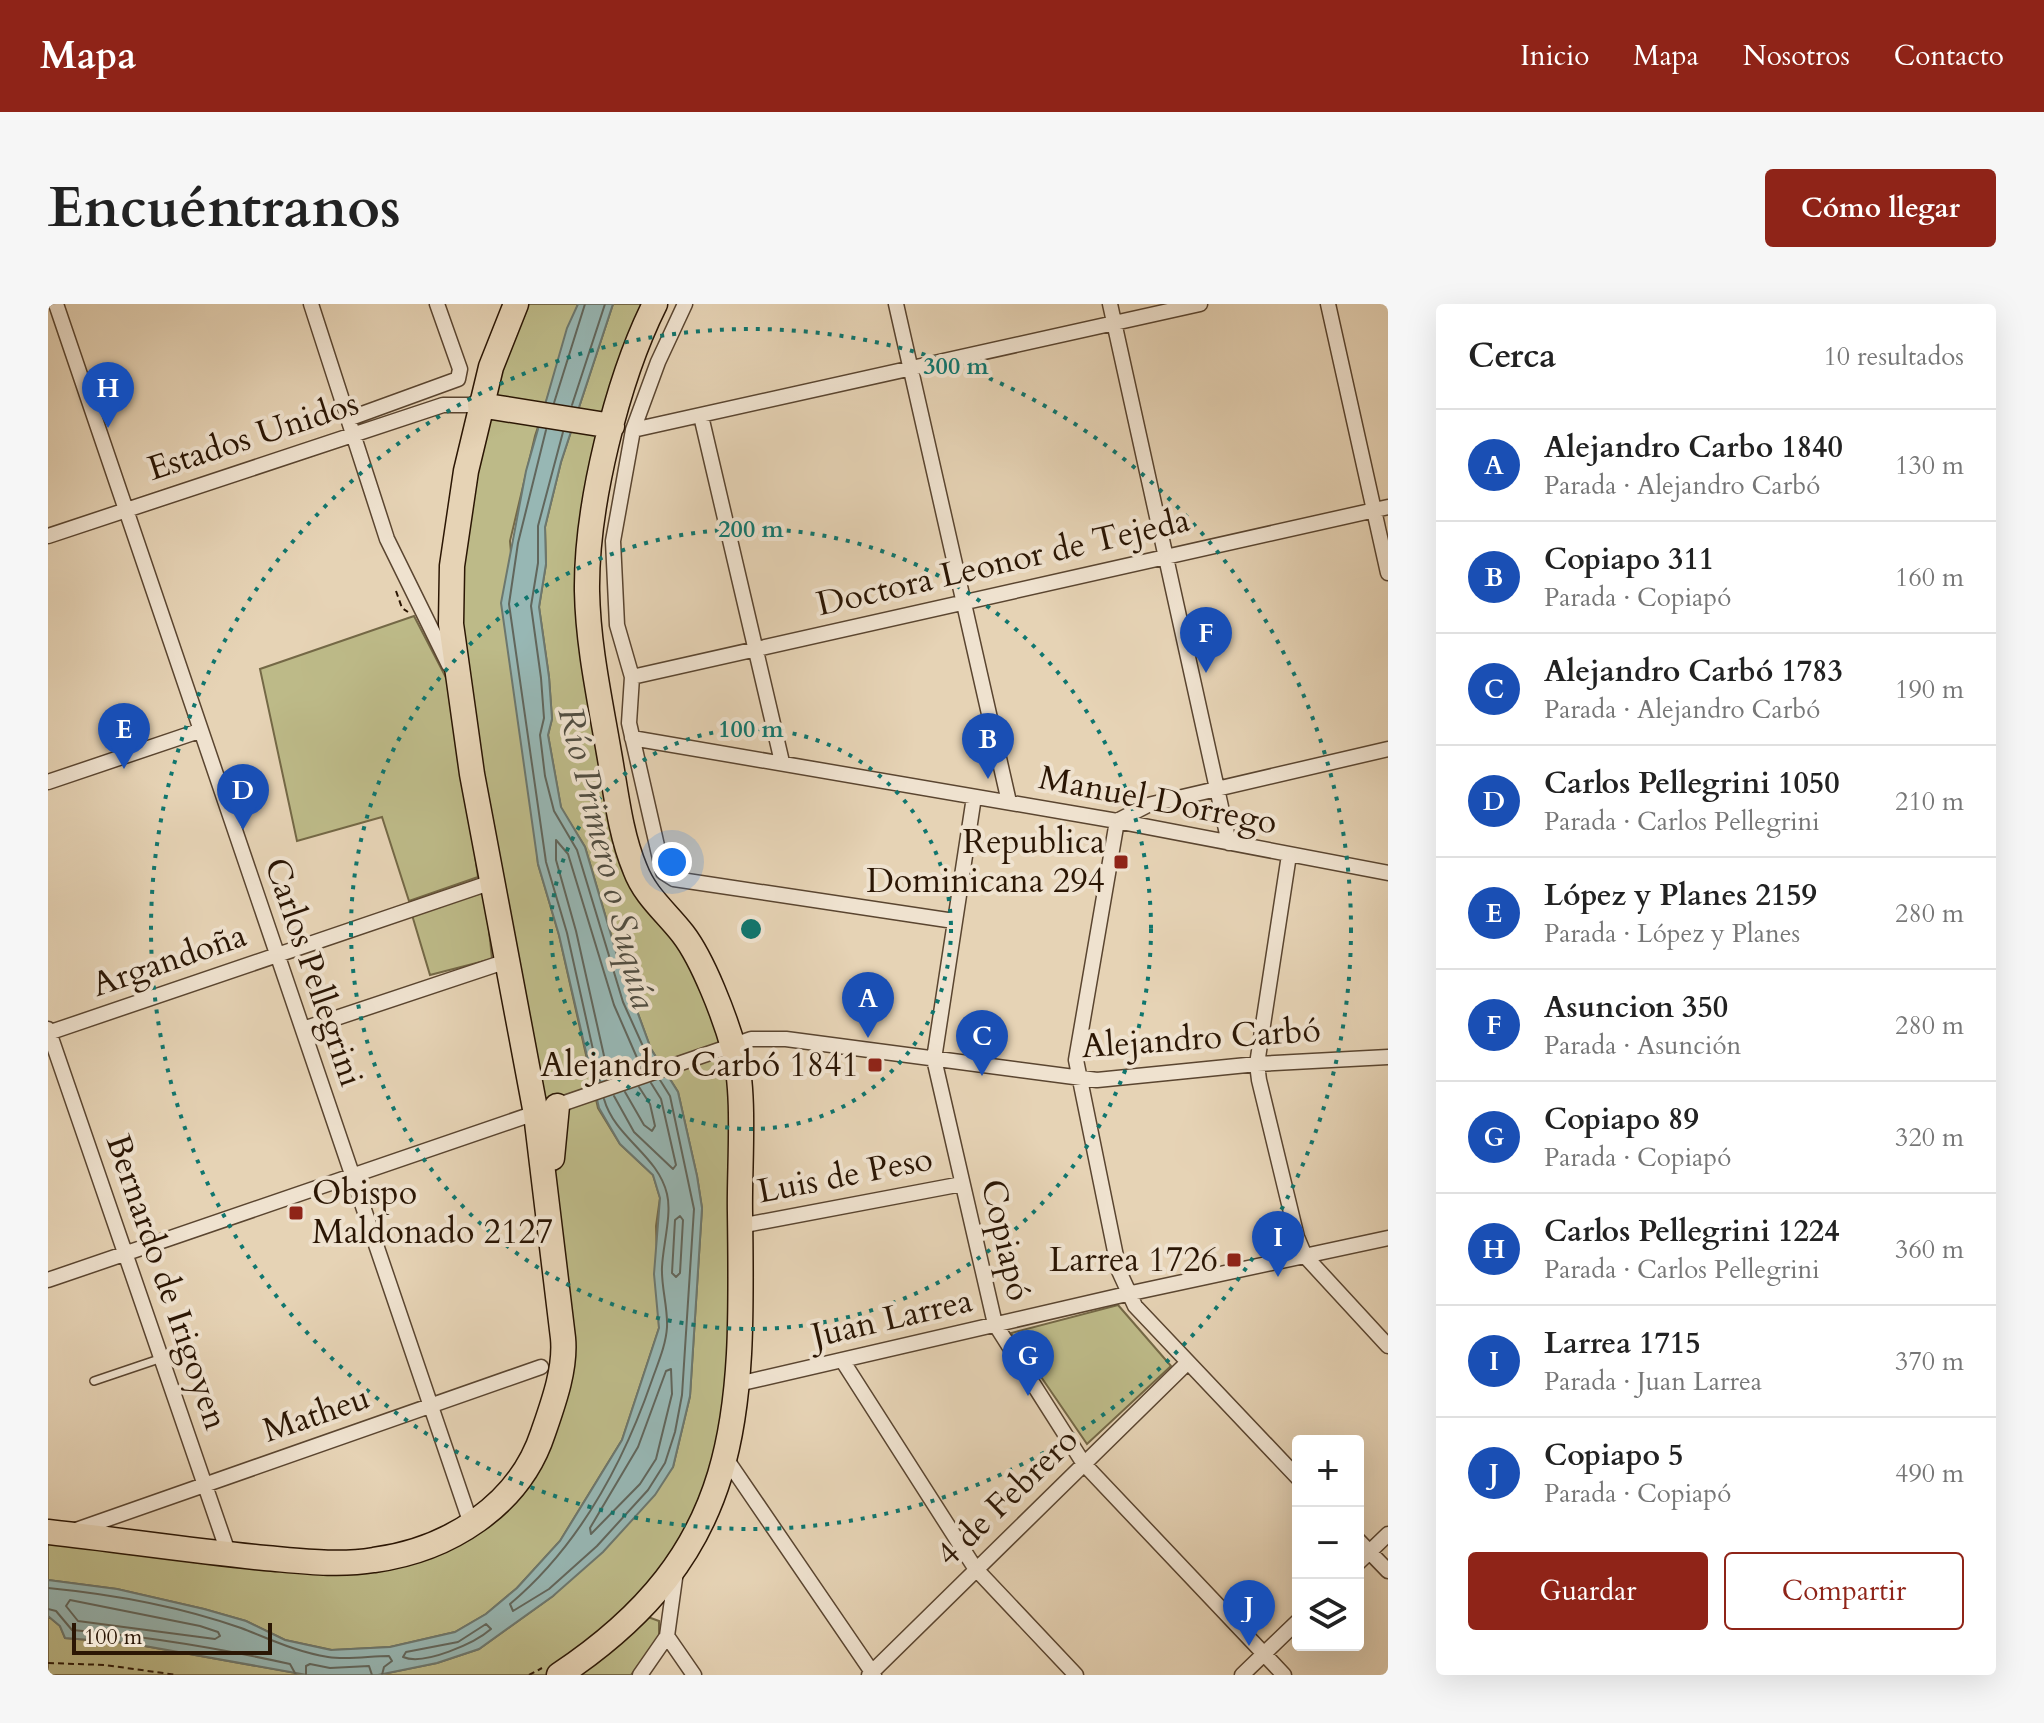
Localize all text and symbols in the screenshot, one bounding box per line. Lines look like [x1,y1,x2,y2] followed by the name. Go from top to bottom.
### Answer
[40,30,136,82] text: Mapa
[1520,37,1589,75] text: Inicio
[1633,37,1699,75] text: Mapa
[1743,37,1850,75] text: Nosotros
[1894,37,2004,75] text: Contacto
[1765,169,1996,247] button: Cómo llegar
[48,171,401,246] text: Encuéntranos
[1468,333,1556,379] text: Cerca
[1823,339,1964,374] text: 10 resultados
[923,350,990,383] text: 300 m
[82,362,134,428] pin: H
[142,380,364,492] street label: Estados Unidos
[1544,427,1843,468] text: Alejandro Carbo 1840
[1484,448,1504,483] text: A
[1895,448,1964,483] text: 130 m
[1544,468,1820,503] text: Parada · Alejandro Carbó
[812,497,1194,627] street label: Doctora Leonor de Tejeda
[718,513,785,546] text: 200 m
[1544,539,1714,580] text: Copiapo 311
[1485,560,1503,595] text: B
[1895,560,1964,595] text: 160 m
[1544,580,1731,615] text: Parada · Copiapó
[1180,607,1232,673] pin: F
[1544,651,1843,692] text: Alejandro Carbó 1783
[1484,672,1504,707] text: C
[1895,672,1964,707] text: 190 m
[1544,692,1820,727] text: Parada · Alejandro Carbó
[546,702,668,1014] water label: Río Primero o Suquía
[98,703,150,769] pin: E
[718,713,785,746] text: 100 m
[962,713,1014,779] pin: B
[1035,754,1281,846] street label: Manuel Dorrego
[1544,763,1840,804] text: Carlos Pellegrini 1050
[217,764,269,830] pin: D
[1483,784,1505,819] text: D
[1895,784,1964,819] text: 210 m
[1544,804,1820,839] text: Parada · Carlos Pellegrini
[866,819,1105,904] place label: Republica Dominicana 294
[652,842,692,882] your location
[253,852,375,1092] street label: Carlos Pellegrini
[1112,853,1130,871] marker: Republica Dominicana 294
[1544,875,1817,916] text: López y Planes 2159
[1486,896,1502,931] text: E
[1895,896,1964,931] text: 280 m
[86,912,252,1008] street label: Argandoña
[737,915,765,943] centre of rings
[1544,916,1800,951] text: Parada · López y Planes
[842,972,894,1038] pin: A
[1544,987,1728,1028] text: Asuncion 350
[1080,1007,1322,1069] street label: Alejandro Carbó
[1486,1008,1502,1043] text: F
[1895,1008,1964,1043] text: 280 m
[956,1010,1008,1076] pin: C
[1544,1028,1741,1063] text: Parada · Asunción
[541,1042,859,1088] place label: Alejandro Carbó 1841
[866,1056,884,1074] marker: Alejandro Carbó 1841
[1544,1099,1699,1140] text: Copiapo 89
[1483,1120,1505,1155] text: G
[1895,1120,1964,1155] text: 320 m
[95,1128,239,1436] street label: Bernardo de Irigoyen
[754,1136,936,1214] street label: Luis de Peso
[1544,1140,1731,1175] text: Parada · Copiapó
[312,1170,553,1255] place label: Obispo Maldonado 2127
[970,1175,1042,1305] street label: Copiapó
[287,1204,305,1222] marker: Obispo Maldonado 2127
[1252,1211,1304,1277] pin: I
[1544,1211,1840,1252] text: Carlos Pellegrini 1224
[1483,1232,1505,1267] text: H
[1895,1232,1964,1267] text: 360 m
[1049,1237,1218,1283] place label: Larrea 1726
[1225,1251,1243,1269] marker: Larrea 1726
[1544,1252,1820,1287] text: Parada · Carlos Pellegrini
[802,1277,977,1360] street label: Juan Larrea
[1544,1323,1701,1364] text: Larrea 1715
[1002,1330,1054,1396] pin: G
[1489,1344,1499,1379] text: I
[1895,1344,1964,1379] text: 370 m
[1544,1364,1762,1399] text: Parada · Juan Larrea
[256,1374,376,1454] street label: Matheu
[926,1418,1088,1576] street label: 4 de Febrero
[1292,1435,1364,1651] map controls
[1292,1435,1364,1507] button: +
[1544,1435,1683,1476] text: Copiapo 5
[1489,1456,1499,1491] text: J
[1895,1456,1964,1491] text: 490 m
[1544,1476,1731,1511] text: Parada · Copiapó
[1292,1507,1364,1579] button: −
[1468,1552,1708,1630] button: Guardar
[1724,1552,1964,1630] button: Compartir
[1292,1579,1364,1651] button: layers
[1223,1580,1275,1646] pin: J
[72,1619,272,1655] scale bar
[84,1622,142,1652] text: 100 m

